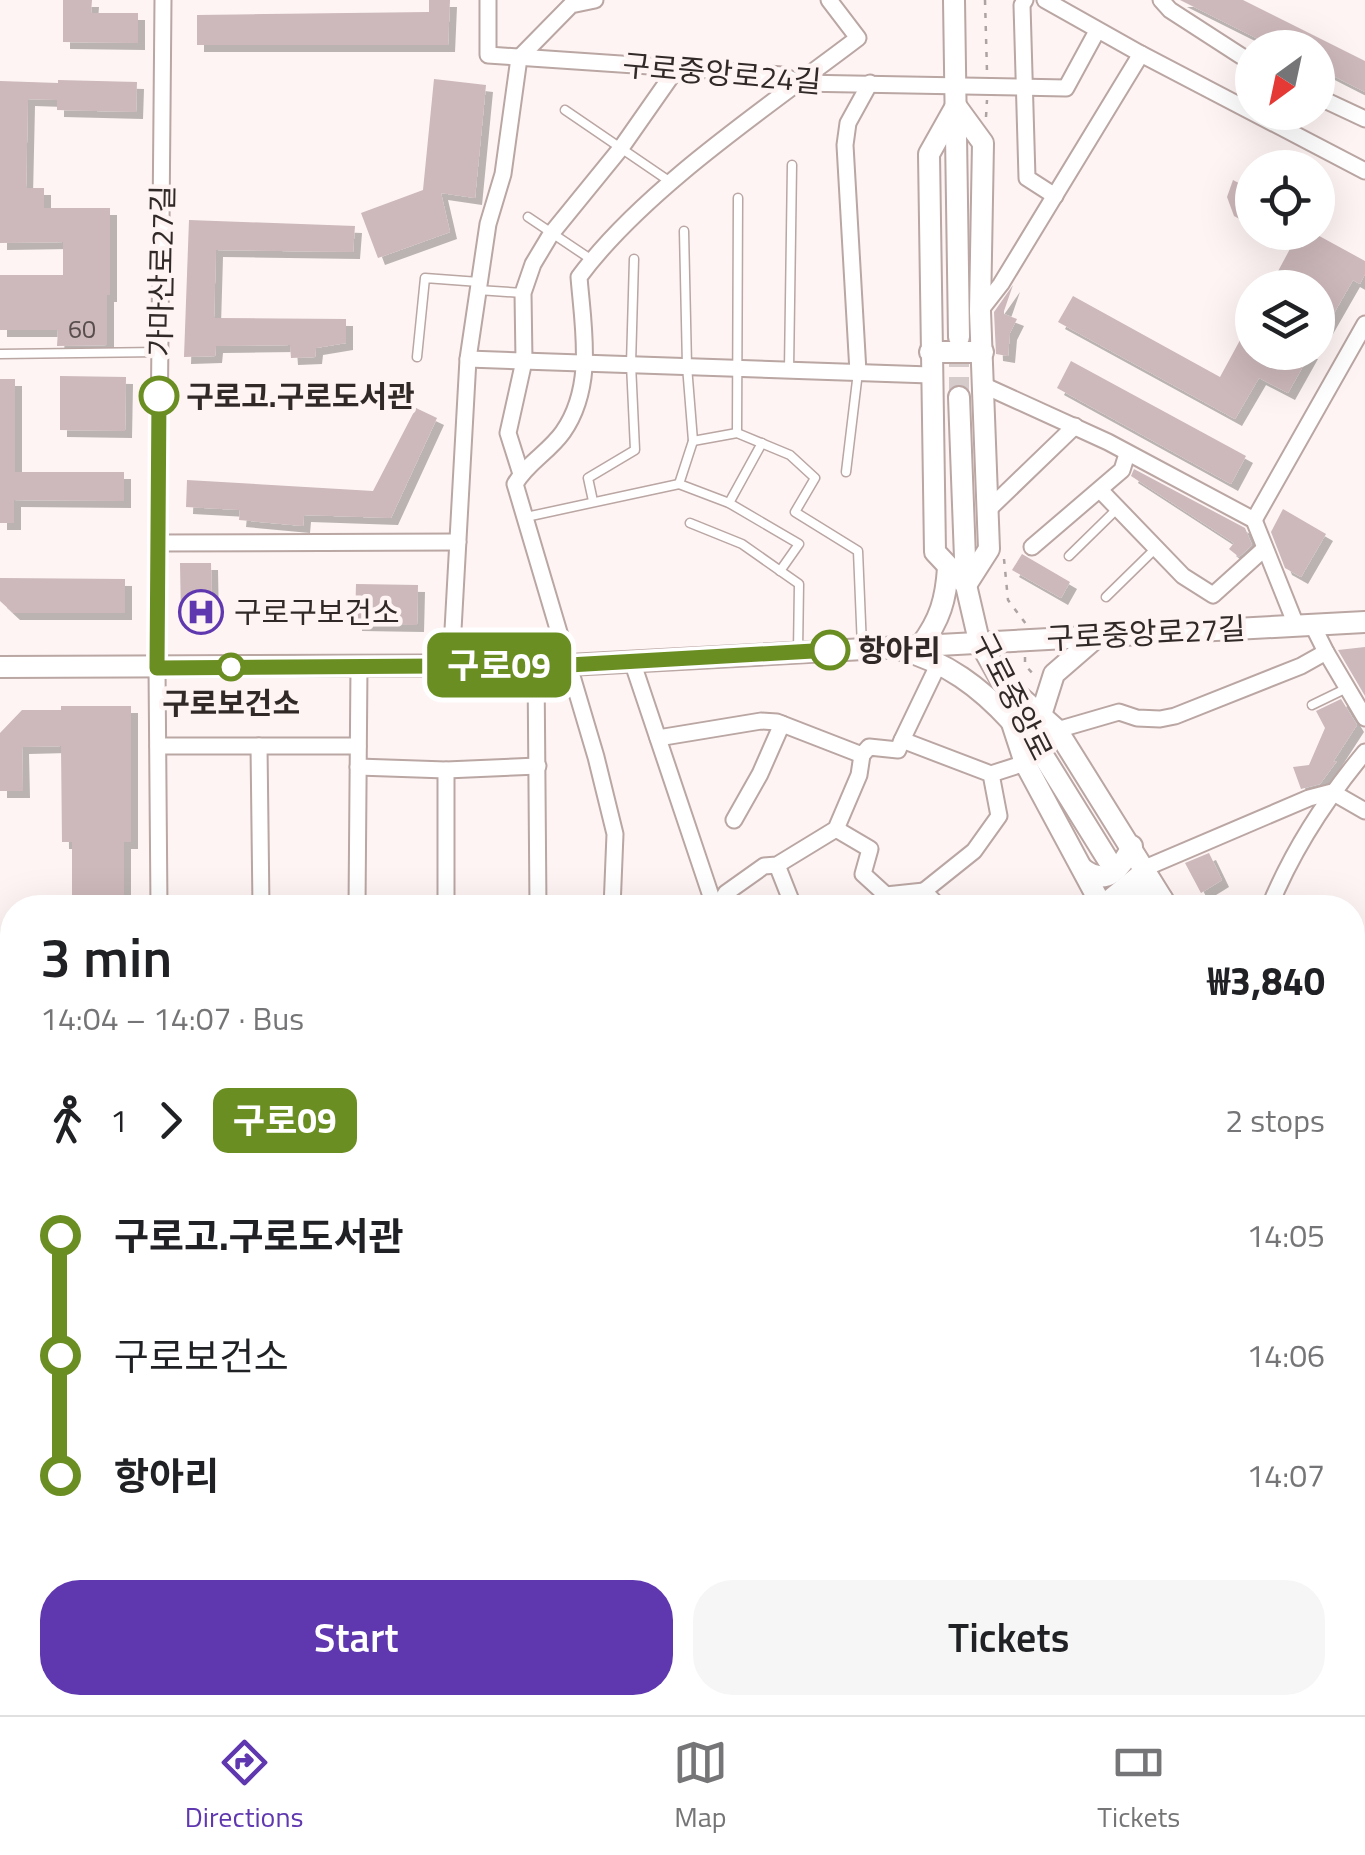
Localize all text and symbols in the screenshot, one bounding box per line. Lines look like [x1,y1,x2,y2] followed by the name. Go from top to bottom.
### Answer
[1235,30,1335,130] north arrow
[1235,30,1335,370] map controls
[621,41,823,105] street label: 구로중앙로24길
[1235,150,1335,250] button: locate
[137,185,185,357] street label: 가마산로27길
[1235,270,1335,370] button: layers
[68,310,96,348] house number: 60
[186,373,414,419] place label: 구로고.구로도서관
[140,377,178,415] marker: 구로고.구로도서관
[178,589,224,635] hospital icon: 구로구보건소
[234,589,400,635] place label: 구로구보건소
[1045,605,1247,661] street label: 구로중앙로27길
[961,624,1065,768] street label: 구로중앙로
[858,627,941,673] place label: 항아리
[811,631,849,669] marker: 항아리
[429,632,569,698] line badge: 구로09
[447,638,551,692] text: 구로09
[218,654,244,680] marker: 구로보건소
[162,680,300,726] place label: 구로보건소
[40,915,172,998] text: 3 min
[1207,952,1325,1010] text: ₩3,840
[40,994,304,1042] text: 14:04 – 14:07 · Bus
[40,1093,95,1148] icon: walk
[143,1093,198,1148] icon: forward
[233,1093,337,1147] text: 구로09
[110,1096,128,1144] text: 1
[1225,1096,1325,1144] text: 2 stops
[114,1207,403,1265] text: 구로고.구로도서관
[1246,1211,1325,1259] text: 14:05
[114,1327,289,1385] text: 구로보건소
[1246,1331,1325,1379] text: 14:06
[114,1447,219,1505] text: 항아리
[1246,1451,1325,1499] text: 14:07
[40,1580,673,1695] button: Start
[693,1580,1325,1695] button: Tickets
[185,1735,303,1838] tab: Directions
[673,1735,728,1838] tab: Map
[1097,1735,1180,1838] tab: Tickets

